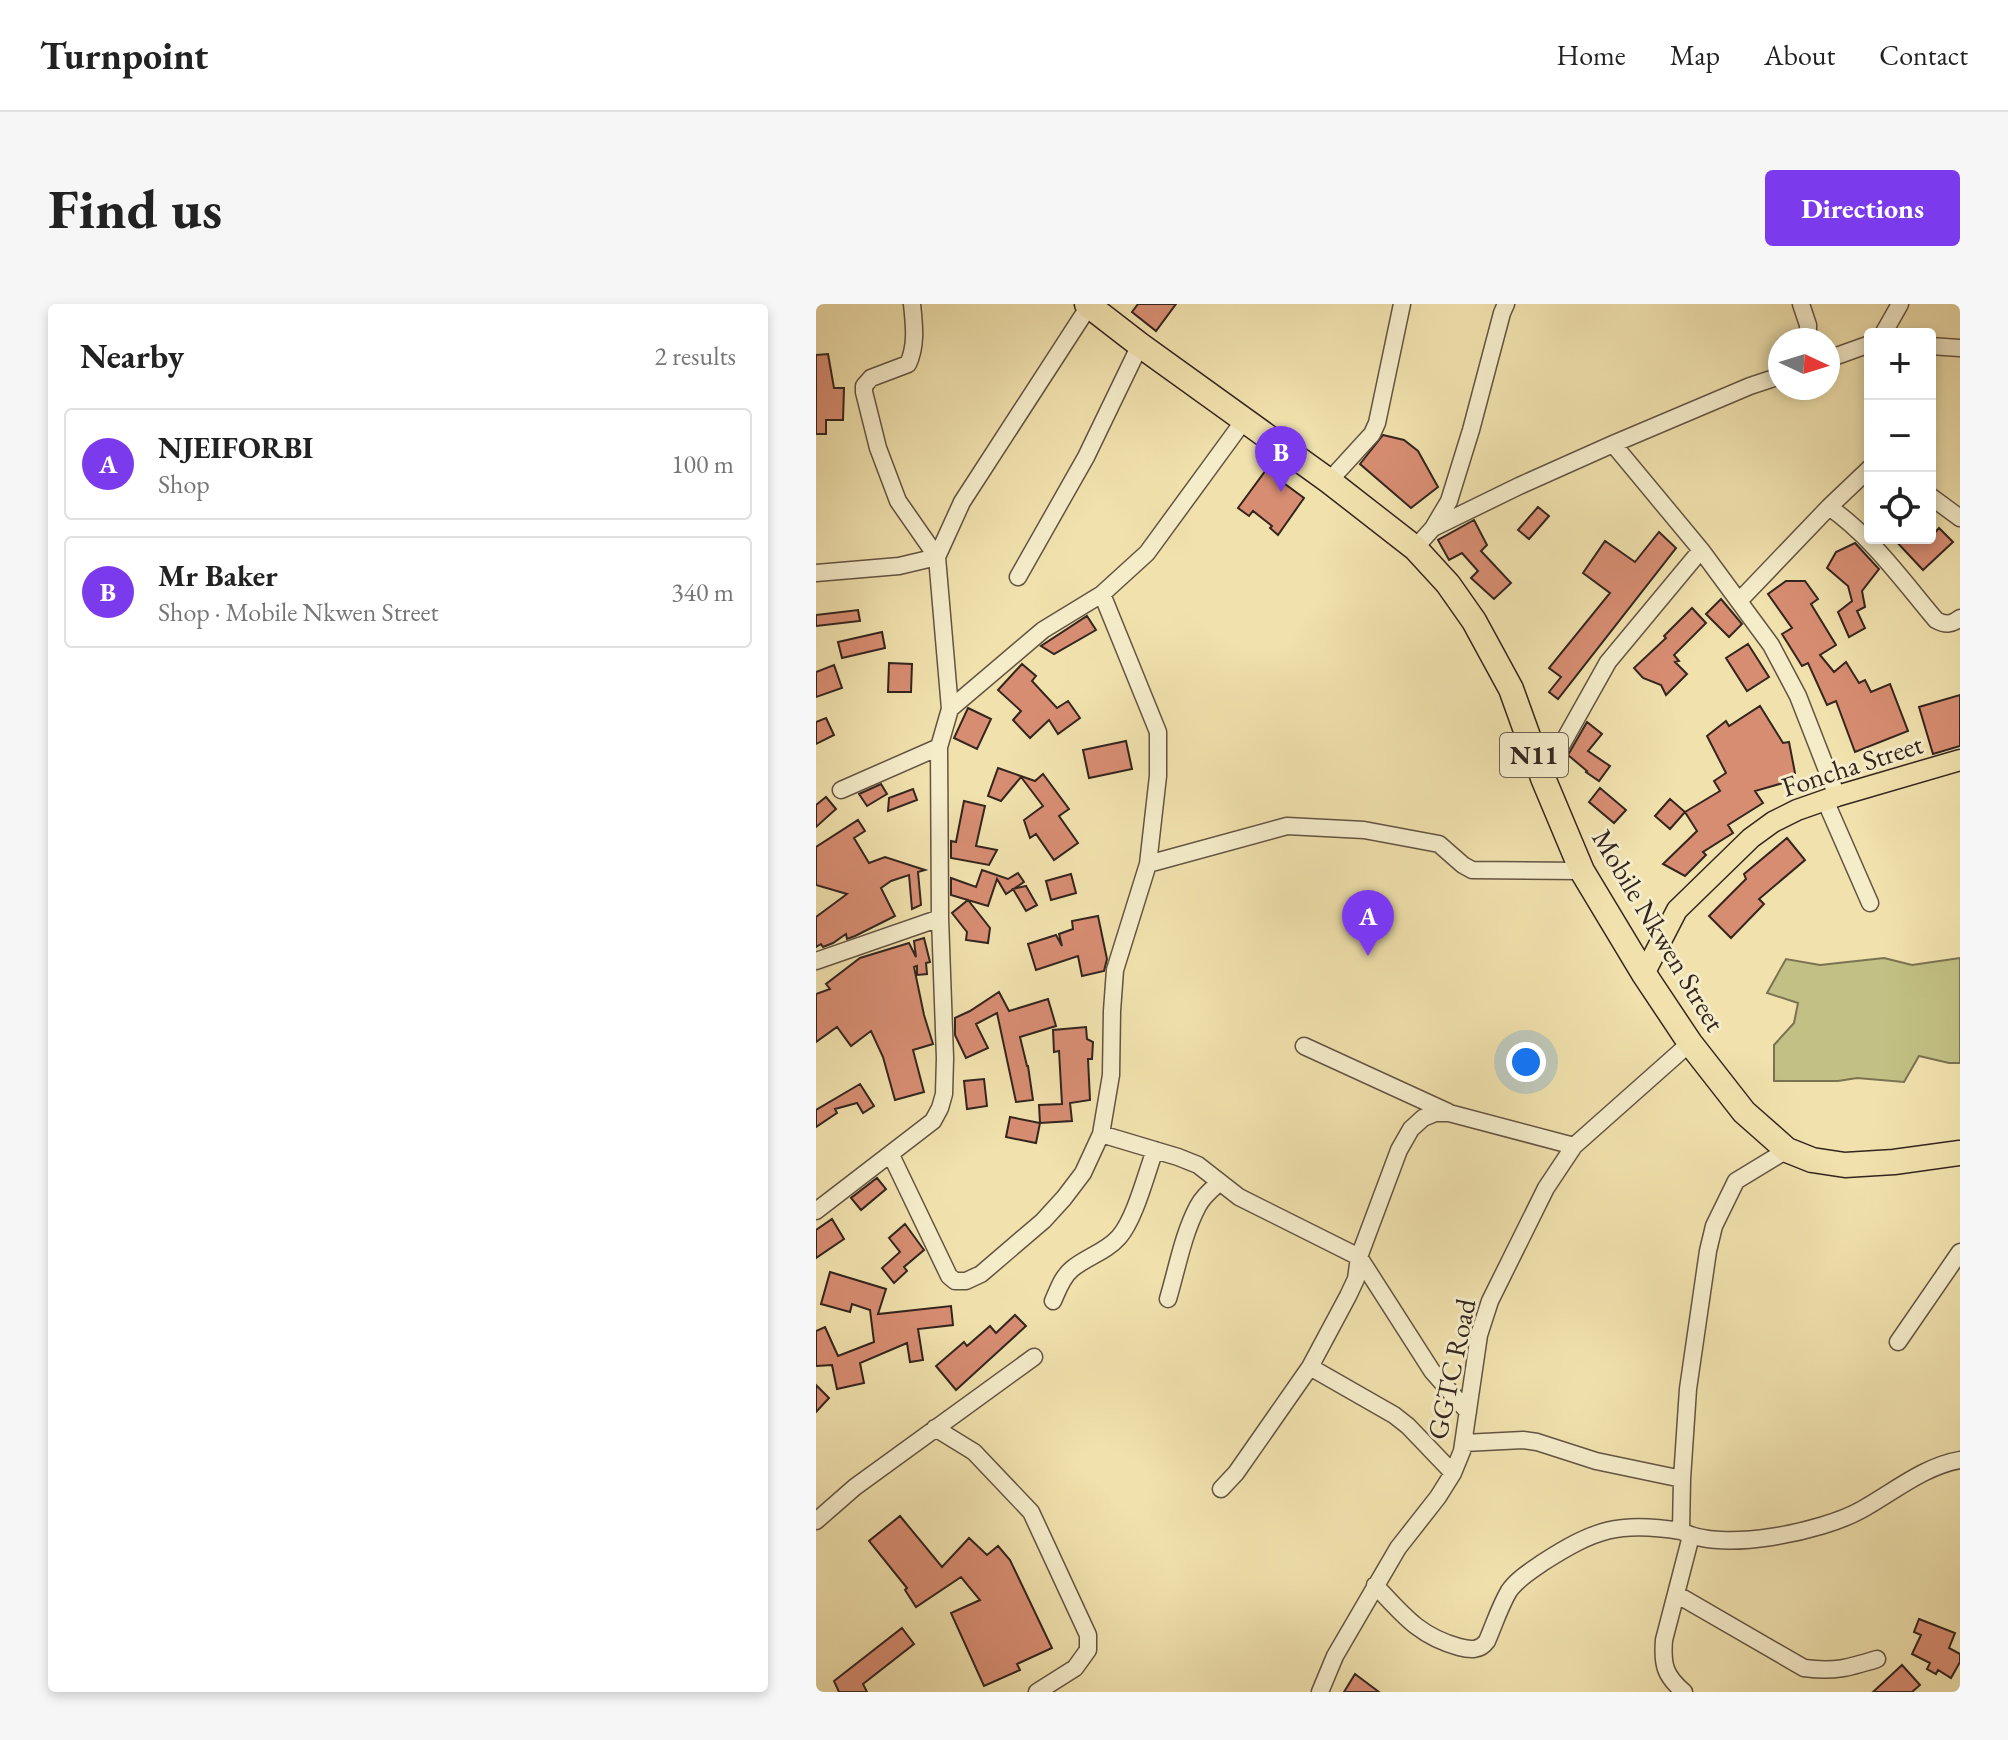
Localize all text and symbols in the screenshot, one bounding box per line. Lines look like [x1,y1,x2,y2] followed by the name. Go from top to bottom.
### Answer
[40,31,208,80] text: Turnpoint
[1556,37,1626,73] text: Home
[1670,37,1720,73] text: Map
[1764,37,1835,73] text: About
[1879,37,1968,73] text: Contact
[1765,170,1960,246] button: Directions
[48,172,222,245] text: Find us
[1768,328,1840,400] north arrow
[1864,328,1936,544] map controls
[1864,328,1936,400] button: +
[80,334,184,378] text: Nearby
[655,339,736,373] text: 2 results
[1864,400,1936,472] button: −
[1255,426,1307,492] pin: B
[158,428,313,467] text: NJEIFORBI
[99,447,117,481] text: A
[671,447,734,481] text: 100 m
[158,467,210,501] text: Shop
[1864,472,1936,544] button: locate
[158,556,278,595] text: Mr Baker
[100,575,116,609] text: B
[671,575,734,609] text: 340 m
[158,595,439,629] text: Shop · Mobile Nkwen Street
[1777,725,1927,805] street label: Foncha Street
[1500,733,1568,777] road number: N11
[1584,822,1734,1038] street label: Mobile Nkwen Street
[1342,890,1394,956] pin: A
[1506,1042,1546,1082] your location
[1419,1294,1484,1443] street label: GGTC Road

